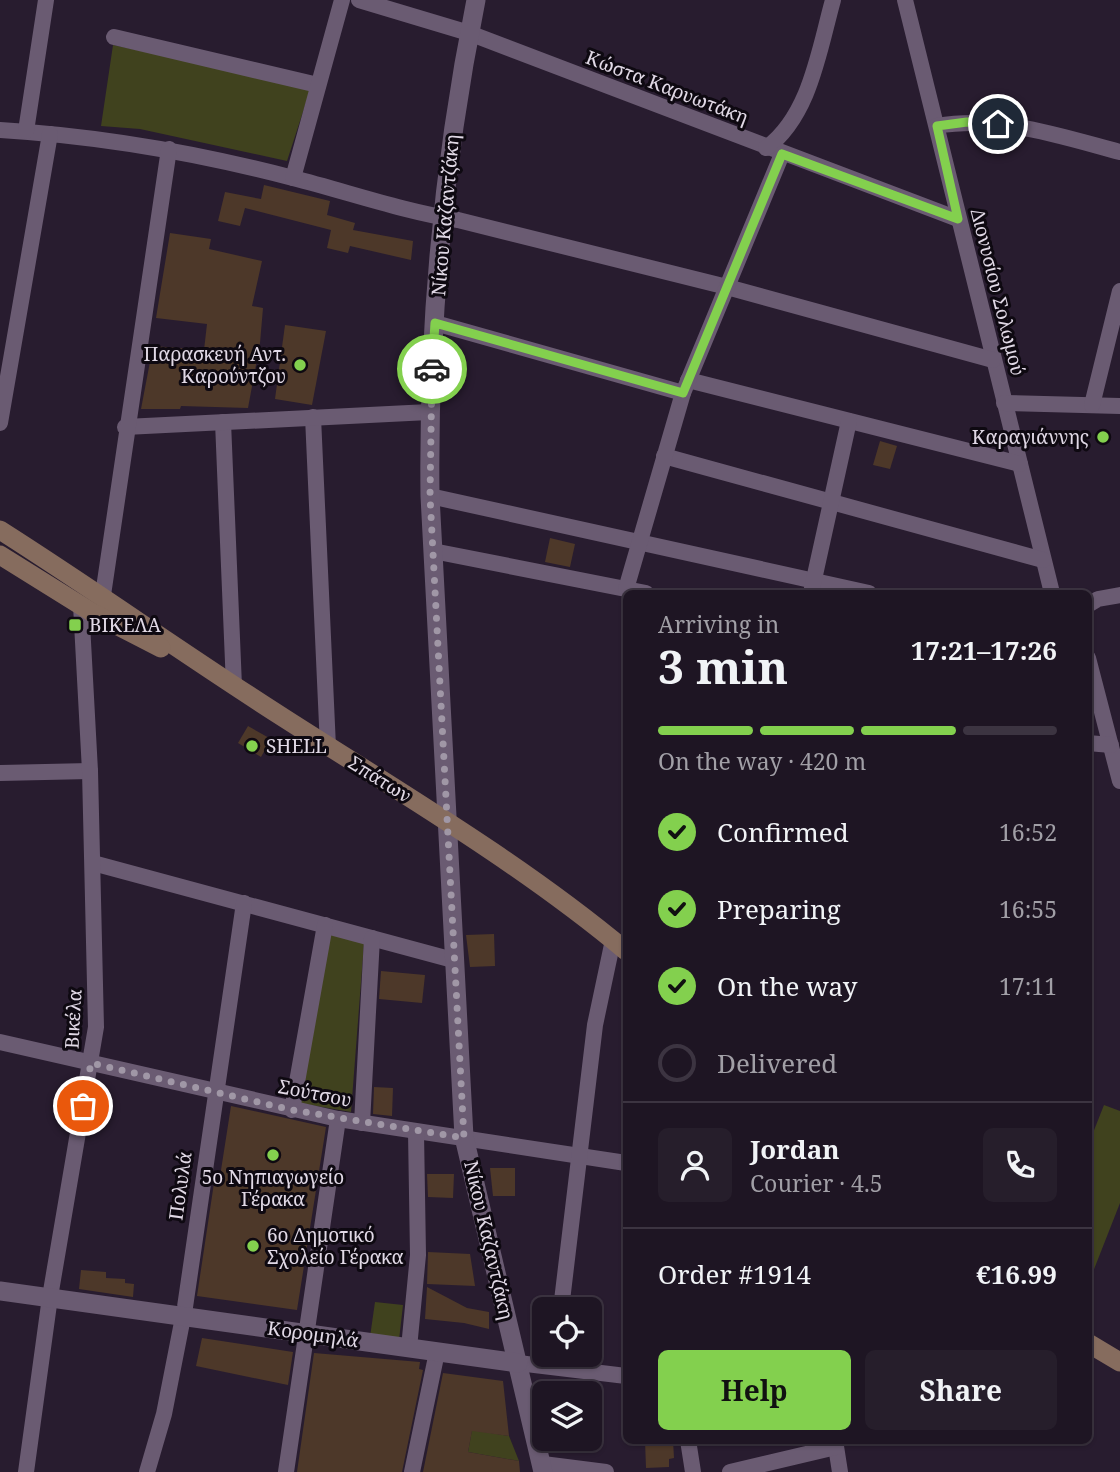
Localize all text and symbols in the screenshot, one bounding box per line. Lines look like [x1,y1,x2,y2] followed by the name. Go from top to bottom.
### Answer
[582,44,752,130] street label: Κώστα Καρυωτάκη
[968,94,1028,154] pin
[979,105,1017,143] icon: home
[425,133,465,297] street label: Νίκου Καζαντζάκη
[965,206,1031,378] street label: Διονυσίου Σολωμού
[397,334,467,404] courier
[143,341,286,389] place label: Παρασκευή Αντ. Καρούντζου
[413,350,451,388] icon: car
[292,357,308,373] marker: Παρασκευή Αντ. Καρούντζου
[972,424,1089,450] place label: Καραγιάννης
[1095,429,1111,445] marker: Καραγιάννης
[658,608,779,640] text: Arriving in
[89,612,162,638] place label: ΒΙΚΕΛΑ
[67,617,83,633] marker: ΒΙΚΕΛΑ
[911,632,1057,668] text: 17:21–17:26
[658,635,788,697] text: 3 min
[266,733,327,759] place label: SHELL
[244,738,260,754] marker: SHELL
[658,745,866,777] text: On the way · 420 m
[344,750,416,808] street label: Σπάτων
[658,813,696,851] icon: check
[717,814,849,850] text: Confirmed
[999,816,1057,848] text: 16:52
[658,890,696,928] icon: check
[717,891,841,927] text: Preparing
[999,893,1057,925] text: 16:55
[658,967,696,1005] icon: check
[717,968,857,1004] text: On the way
[999,970,1057,1002] text: 17:11
[58,988,88,1050] street label: Βικέλα
[717,1045,837,1081] text: Delivered
[276,1073,354,1113] street label: Σούτσου
[53,1076,113,1136] pin
[64,1087,102,1125] icon: bag
[658,1128,732,1202] button: person
[983,1128,1057,1202] button: phone
[750,1131,840,1167] text: Jordan
[265,1147,281,1163] marker: 5ο Νηπιαγωγείο Γέρακα
[162,1150,198,1222] street label: Πολυλά
[458,1158,520,1322] street label: Νίκου Καζαντζάκη
[202,1164,344,1212] place label: 5ο Νηπιαγωγείο Γέρακα
[750,1167,883,1199] text: Courier · 4.5
[267,1222,404,1270] place label: 6ο Δημοτικό Σχολείο Γέρακα
[245,1238,261,1254] marker: 6ο Δημοτικό Σχολείο Γέρακα
[658,1256,811,1292] text: Order #1914
[976,1256,1057,1292] text: €16.99
[532,1297,602,1451] map controls
[532,1297,602,1367] button: locate
[266,1315,360,1353] street label: Κορομηλά
[658,1350,851,1430] button: Help
[865,1350,1057,1430] button: Share
[532,1381,602,1451] button: layers

